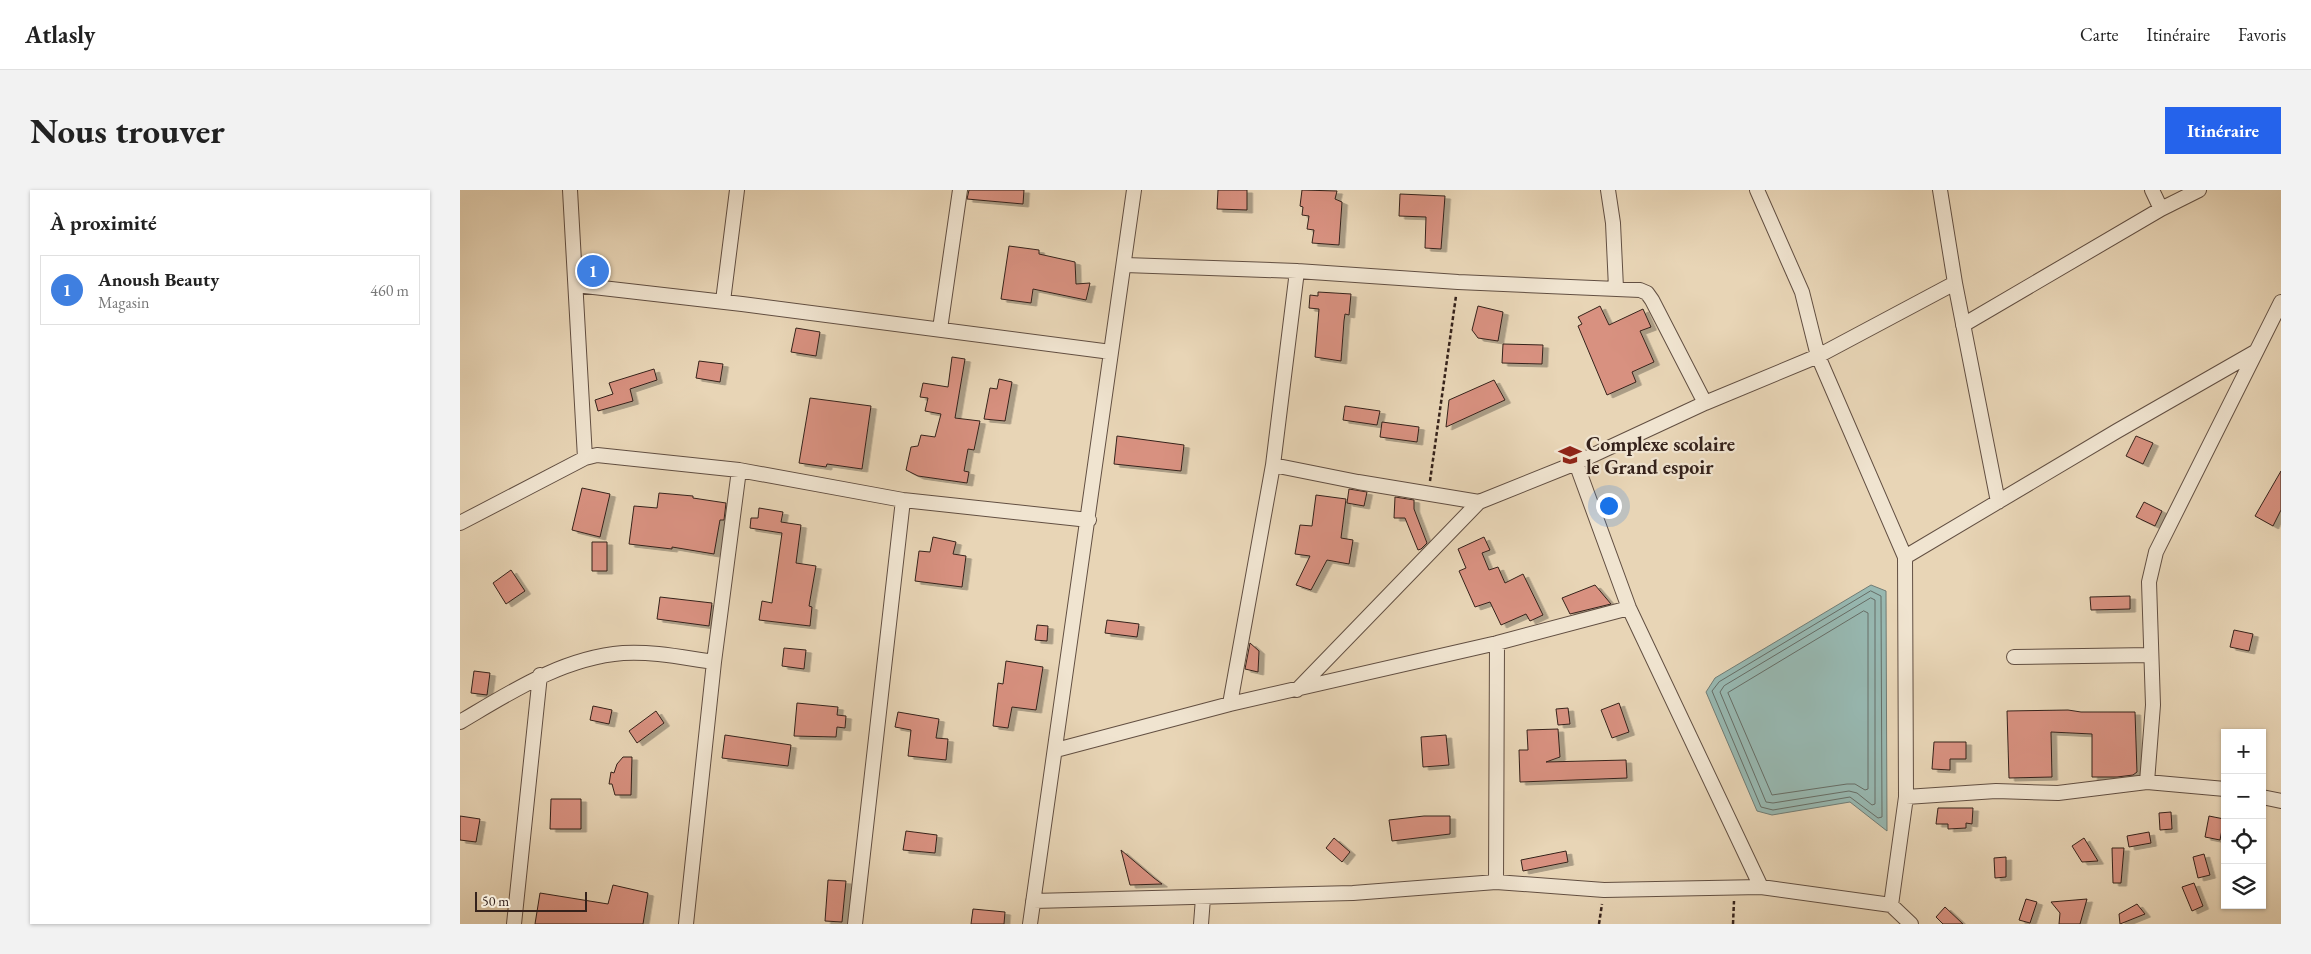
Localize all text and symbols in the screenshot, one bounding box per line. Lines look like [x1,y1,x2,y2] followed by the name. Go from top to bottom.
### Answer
[25,19,95,50] text: Atlasly
[2080,23,2119,46] text: Carte
[2147,23,2210,46] text: Itinéraire
[2238,23,2286,46] text: Favoris
[2165,107,2281,154] button: Itinéraire
[30,108,225,153] text: Nous trouver
[50,209,157,236] text: À proximité
[577,252,609,290] pin: 1
[98,267,219,292] text: Anoush Beauty
[63,280,71,301] text: 1
[370,280,409,301] text: 460 m
[98,292,149,313] text: Magasin
[1586,431,1735,480] place label: Complexe scolaire le Grand espoir
[1557,442,1583,468] school or university icon: Complexe scolaire le Grand espoir
[1596,493,1622,519] your location
[2221,729,2266,909] map controls
[2221,729,2266,774] button: +
[2221,774,2266,819] button: −
[2221,819,2266,864] button: locate
[2221,864,2266,909] button: layers
[475,889,588,912] scale bar
[482,892,509,910] text: 50 m

